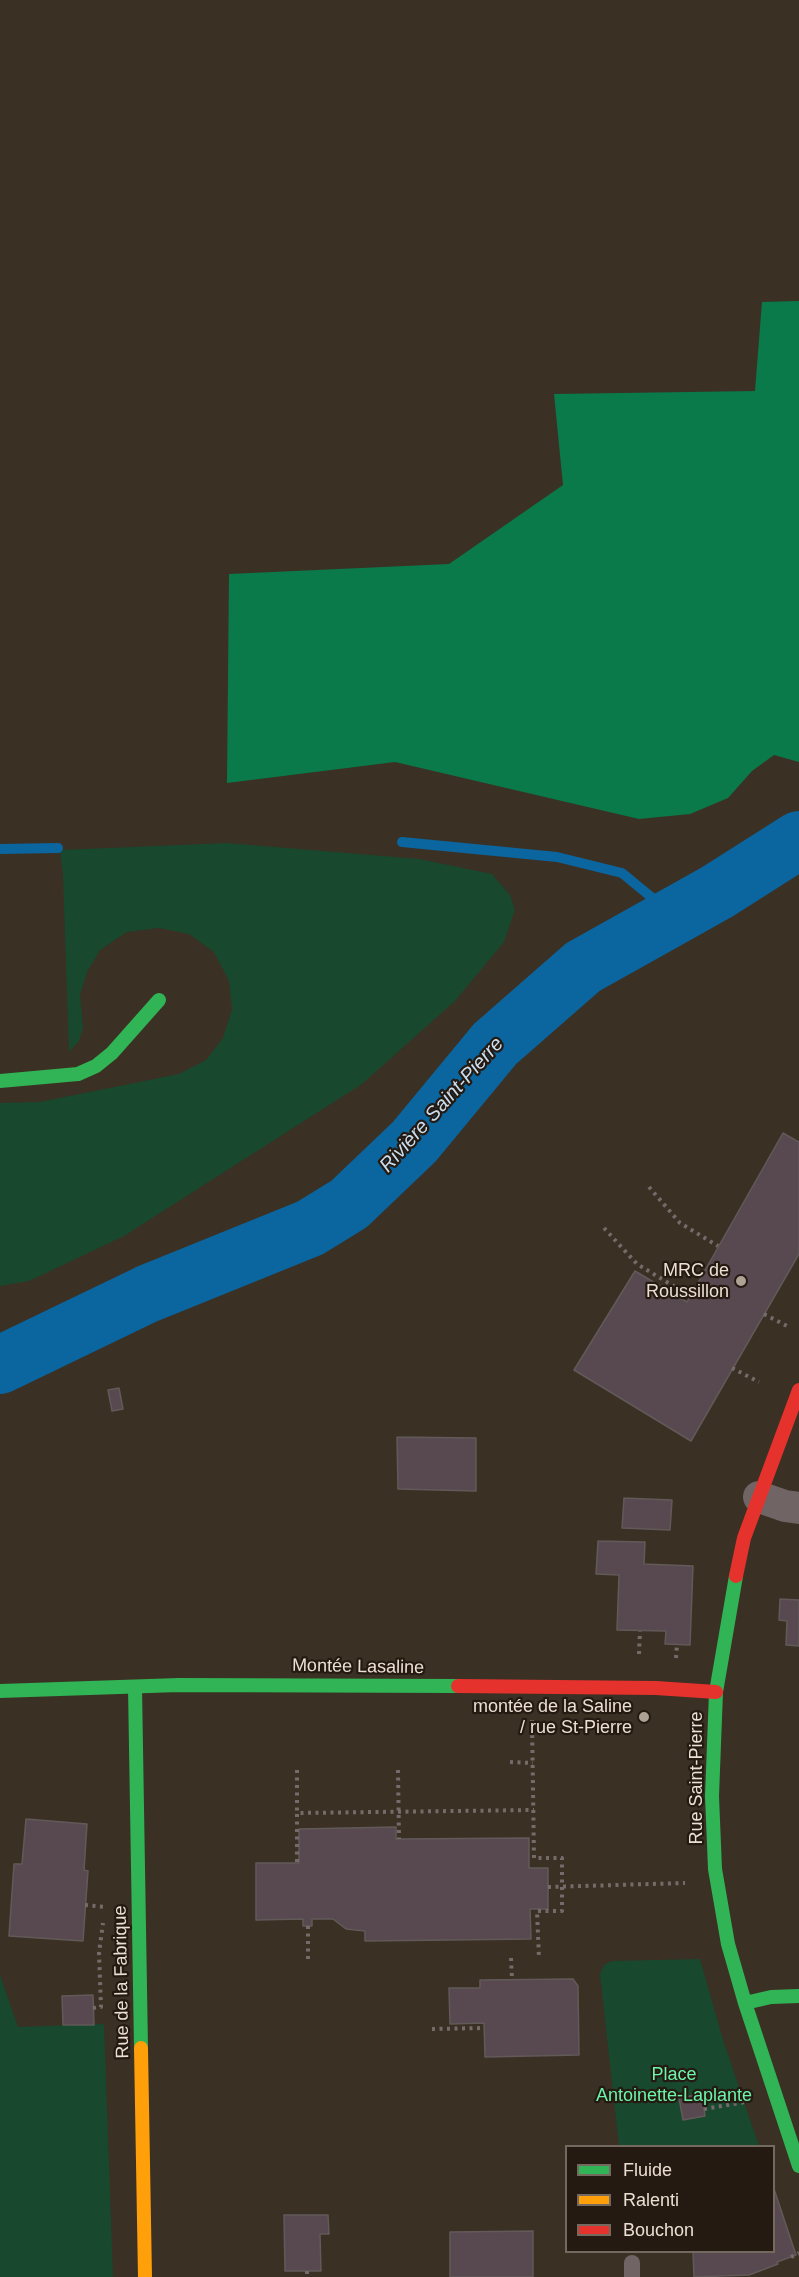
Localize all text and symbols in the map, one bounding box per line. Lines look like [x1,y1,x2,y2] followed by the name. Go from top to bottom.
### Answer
[375,1033,509,1177] water label: Rivière Saint-Pierre
[646,1260,729,1302] place label: MRC de Roussillon
[734,1274,748,1288] marker: MRC de Roussillon
[292,1655,424,1679] street label: Montée Lasaline
[473,1696,632,1738] place label: montée de la Saline / rue St-Pierre
[637,1710,651,1724] marker: montée de la Saline / rue St-Pierre
[686,1711,708,1845] street label: Rue Saint-Pierre
[110,1905,134,2059] street label: Rue de la Fabrique
[596,2064,752,2106] park label: Place Antoinette-Laplante
[565,2145,775,2253] legend
[623,2160,672,2180] text: Fluide
[623,2190,679,2210] text: Ralenti
[623,2220,694,2240] text: Bouchon

